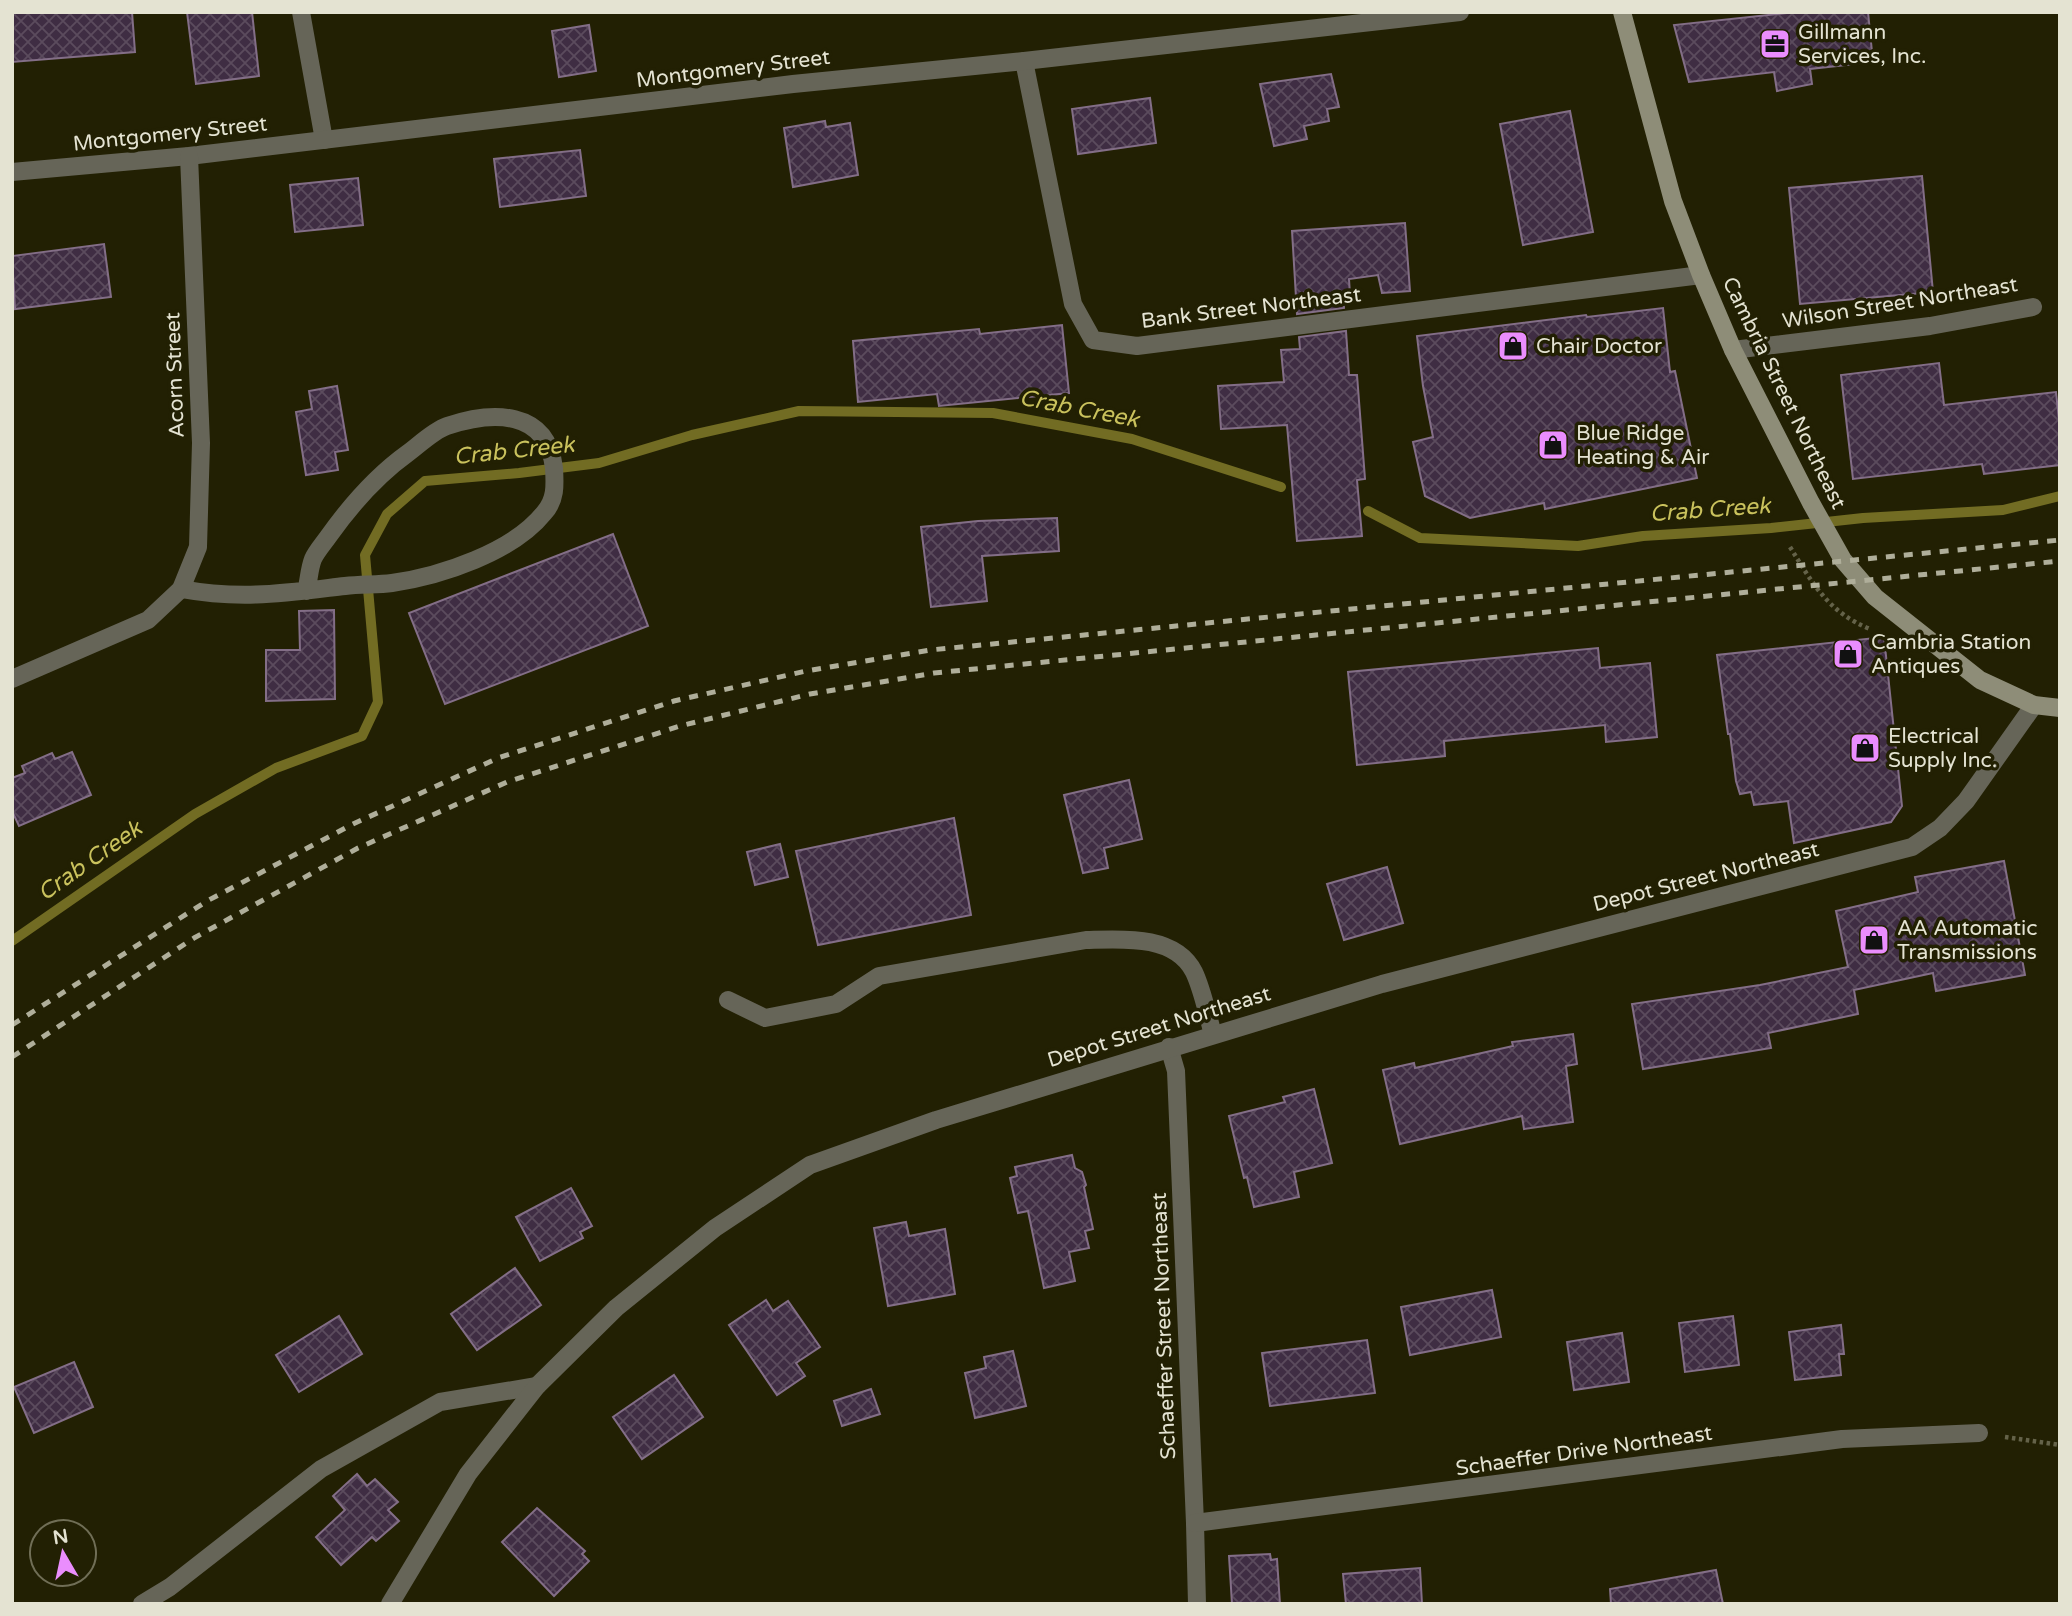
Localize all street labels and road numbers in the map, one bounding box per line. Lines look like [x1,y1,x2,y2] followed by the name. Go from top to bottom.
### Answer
[635,45,831,93] street label: Montgomery Street
[72,111,268,157] street label: Montgomery Street
[1781,272,2019,334] street label: Wilson Street Northeast
[1717,273,1851,513] street label: Cambria Street Northeast
[1140,282,1362,334] street label: Bank Street Northeast
[160,312,190,438] street label: Acorn Street
[1590,837,1822,917] street label: Depot Street Northeast
[1044,981,1274,1073] street label: Depot Street Northeast
[1147,1192,1181,1460] street label: Schaeffer Street Northeast
[1454,1421,1714,1481] street label: Schaeffer Drive Northeast

